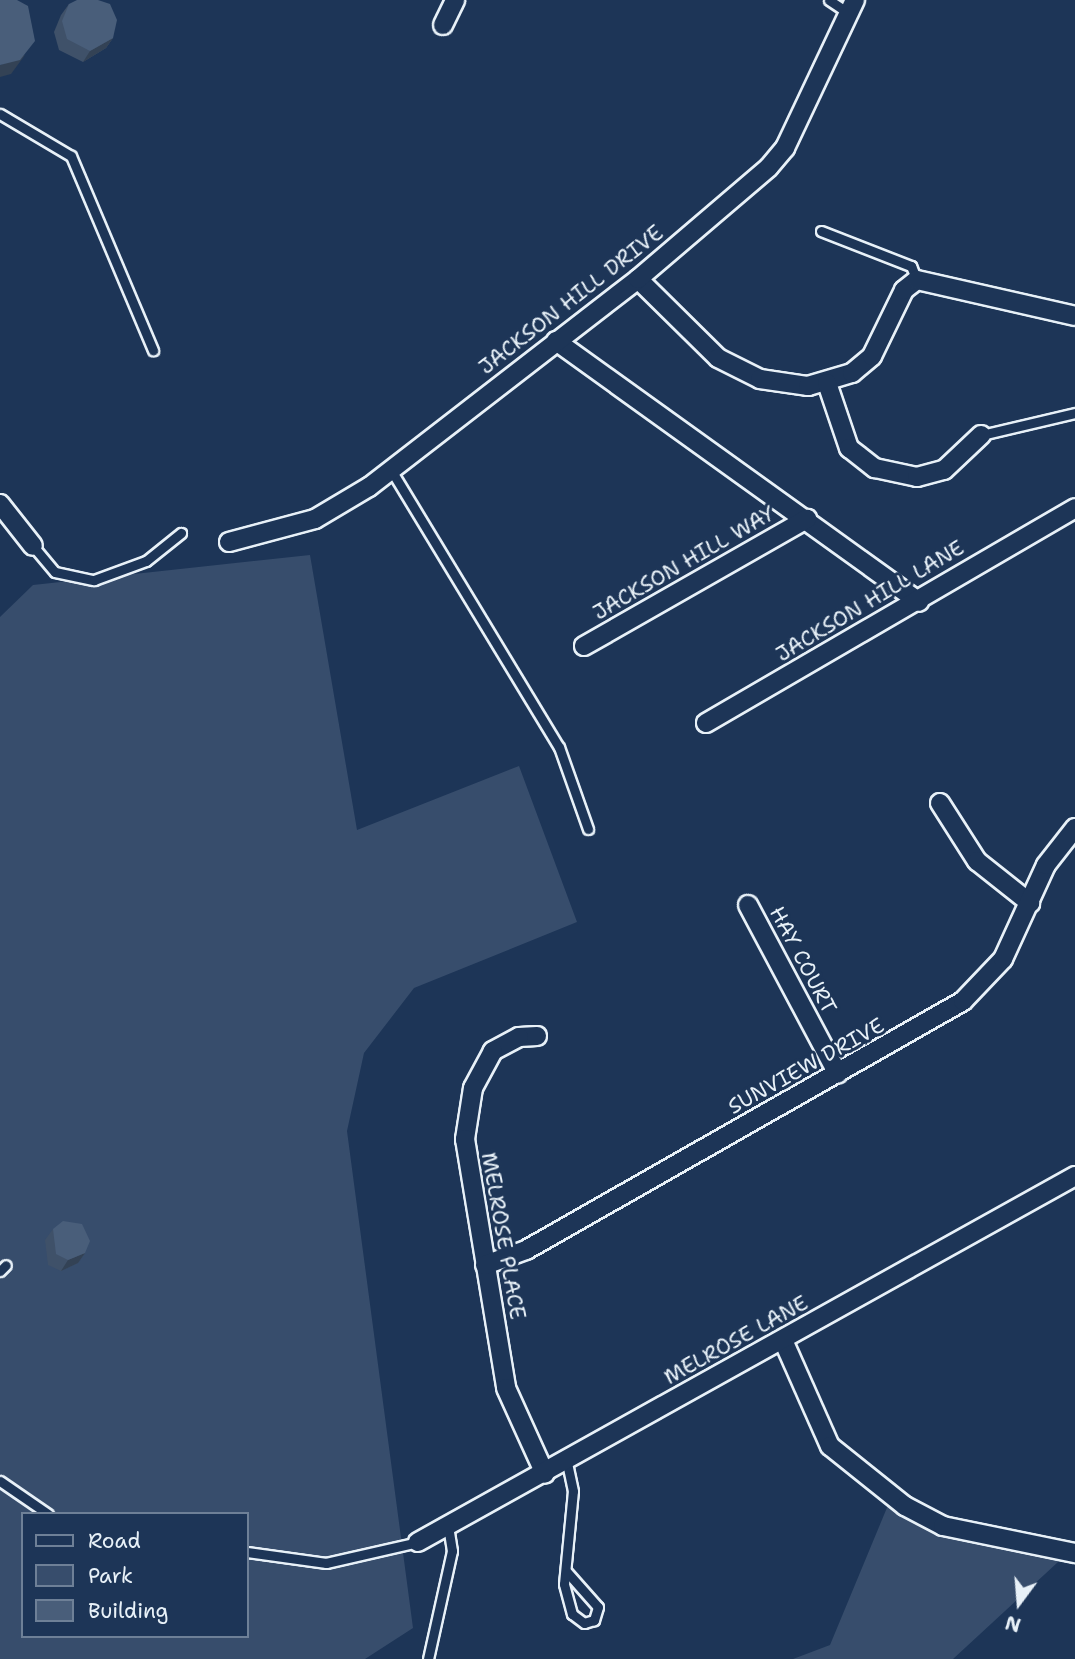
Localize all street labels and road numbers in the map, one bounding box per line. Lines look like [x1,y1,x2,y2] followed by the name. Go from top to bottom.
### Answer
[474,220,668,380] street label: JACKSON HILL DRIVE
[589,501,779,625] street label: JACKSON HILL WAY
[771,535,969,667] street label: JACKSON HILL LANE
[764,902,842,1018] street label: HAY COURT
[723,1013,889,1119] street label: SUNVIEW DRIVE
[476,1150,530,1322] street label: MELROSE PLACE
[660,1290,812,1390] street label: MELROSE LANE

